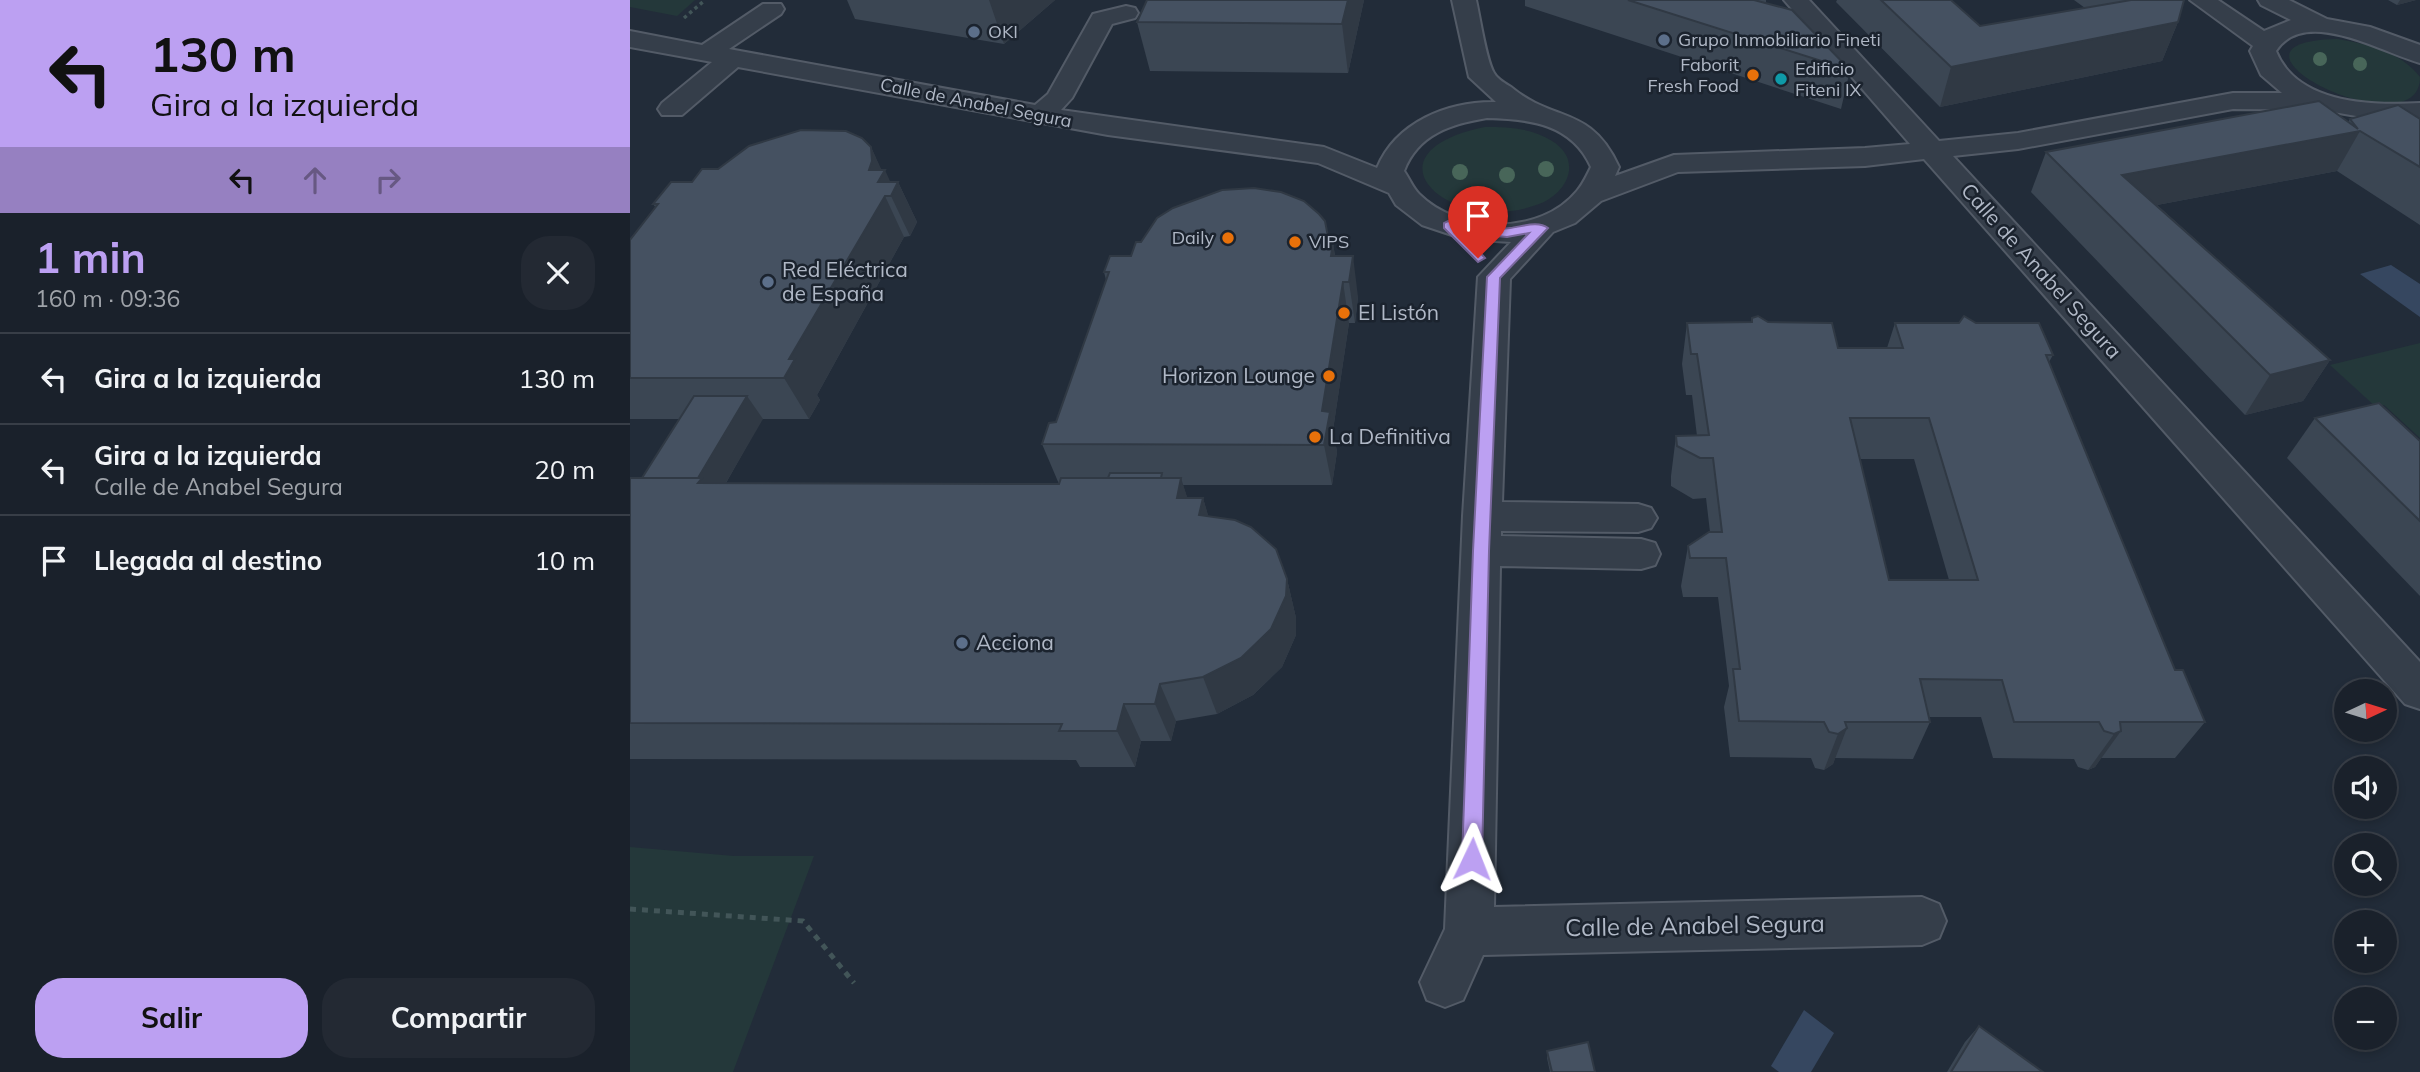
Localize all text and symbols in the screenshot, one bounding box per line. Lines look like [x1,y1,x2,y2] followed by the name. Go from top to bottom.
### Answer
[988,20,1018,43] place label: OKI
[150,23,296,84] text: 130 m
[966,24,982,40] marker: OKI
[35,28,126,119] icon: left
[1678,28,1881,51] place label: Grupo Inmobiliario Fineti
[1656,32,1672,48] marker: Grupo Inmobiliario Fineti
[1648,53,1739,97] place label: Faborit Fresh Food
[1795,57,1862,101] place label: Edificio Fiteni IX
[1745,67,1761,83] marker: Faborit Fresh Food
[1773,71,1789,87] marker: Edificio Fiteni IX
[878,73,1074,132] street label: Calle de Anabel Segura
[150,84,419,124] text: Gira a la izquierda
[223,161,261,199] icon: left
[296,161,334,199] icon: ahead
[369,161,407,199] icon: right
[1956,177,2127,363] street label: Calle de Anabel Segura
[1448,186,1508,258] pin
[1459,197,1497,235] icon: arrive
[1172,226,1214,249] place label: Daily
[1220,230,1236,246] marker: Daily
[1309,230,1349,253] place label: VIPS
[35,231,146,284] text: 1 min
[1287,234,1303,250] marker: VIPS
[521,236,595,310] button: close
[782,256,908,306] place label: Red Eléctrica de España
[760,274,776,290] marker: Red Eléctrica de España
[35,284,180,313] text: 160 m · 09:36
[1358,299,1439,325] place label: El Listón
[1336,305,1352,321] marker: El Listón
[35,360,73,398] icon: left
[94,362,322,395] text: Gira a la izquierda
[519,362,595,395] text: 130 m
[1162,362,1315,388] place label: Horizon Lounge
[1321,368,1337,384] marker: Horizon Lounge
[1329,423,1451,449] place label: La Definitiva
[1307,429,1323,445] marker: La Definitiva
[94,439,322,472] text: Gira a la izquierda
[35,451,73,489] icon: left
[534,453,595,486] text: 20 m
[94,472,343,501] text: Calle de Anabel Segura
[35,542,73,580] icon: arrive
[94,544,322,577] text: Llegada al destino
[534,544,595,577] text: 10 m
[976,629,1054,655] place label: Acciona
[954,635,970,651] marker: Acciona
[2334,679,2398,742] north arrow
[2334,679,2397,1050] map controls
[2334,756,2397,819] button: sound
[1435,822,1509,896] position arrow
[2334,833,2397,896] button: search
[1565,908,1825,942] street label: Calle de Anabel Segura
[2334,910,2397,973] button: +
[35,978,308,1058] button: Salir
[322,978,595,1058] button: Compartir
[2334,987,2397,1050] button: −

